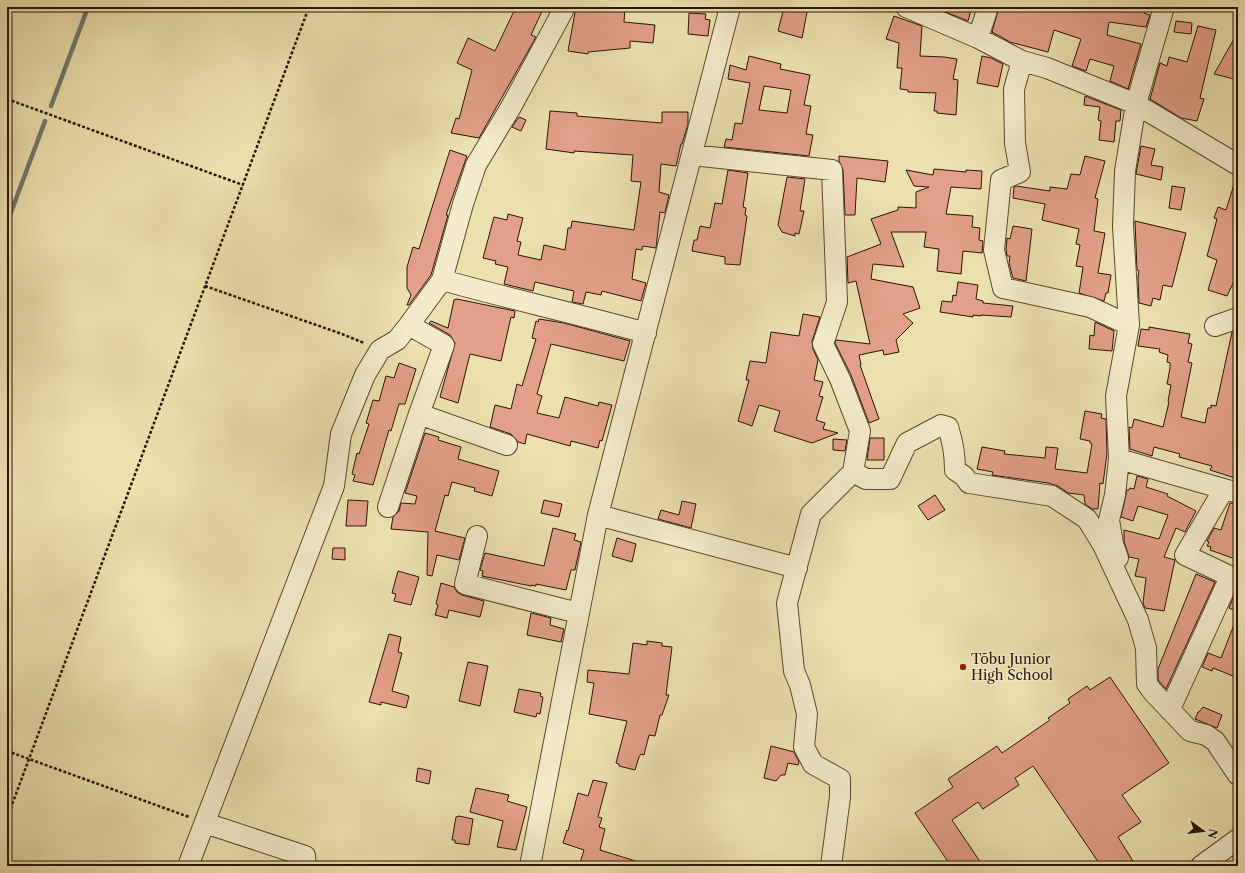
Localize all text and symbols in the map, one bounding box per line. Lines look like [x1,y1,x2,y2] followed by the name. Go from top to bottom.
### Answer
[971,650,1053,684] place label: Tōbu Junior High School
[958,662,968,672] marker: Tōbu Junior High School
[1183,811,1223,851] north arrow
[1205,827,1221,840] text: N

